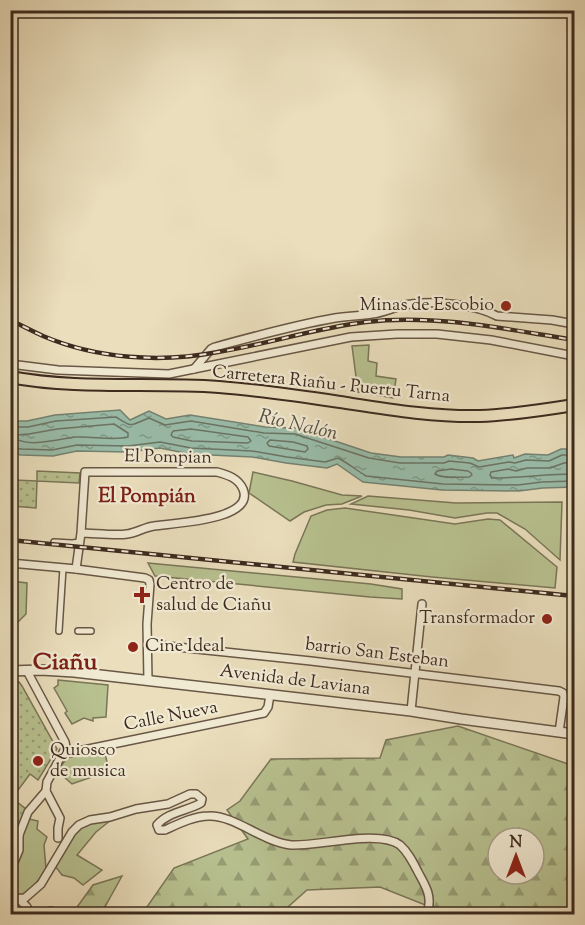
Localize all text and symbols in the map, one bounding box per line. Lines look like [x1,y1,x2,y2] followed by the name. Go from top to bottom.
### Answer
[360,293,494,319] place label: Minas de Escobio
[499,299,513,313] marker: Minas de Escobio
[211,360,451,410] street label: Carretera Riañu - Puertu Tarna
[255,403,341,449] water label: Río Nalón
[124,444,212,472] street label: El Pompian
[98,483,196,512] district label: El Pompián
[156,572,271,619] place label: Centro de salud de Ciañu
[133,586,151,604] marker: Centro de salud de Ciañu
[419,606,535,632] place label: Transformador
[540,612,554,626] marker: Transformador
[304,632,451,676] street label: barrio San Esteban
[145,634,225,660] place label: Cine Ideal
[126,640,140,654] marker: Cine Ideal
[33,646,98,680] district label: Ciañu
[218,659,372,703] street label: Avenida de Laviana
[122,695,220,739] street label: Calle Nueva
[50,738,126,785] place label: Quiosco de musica
[31,754,45,768] marker: Quiosco de musica
[486,826,546,886] north arrow
[510,832,523,855] text: N

